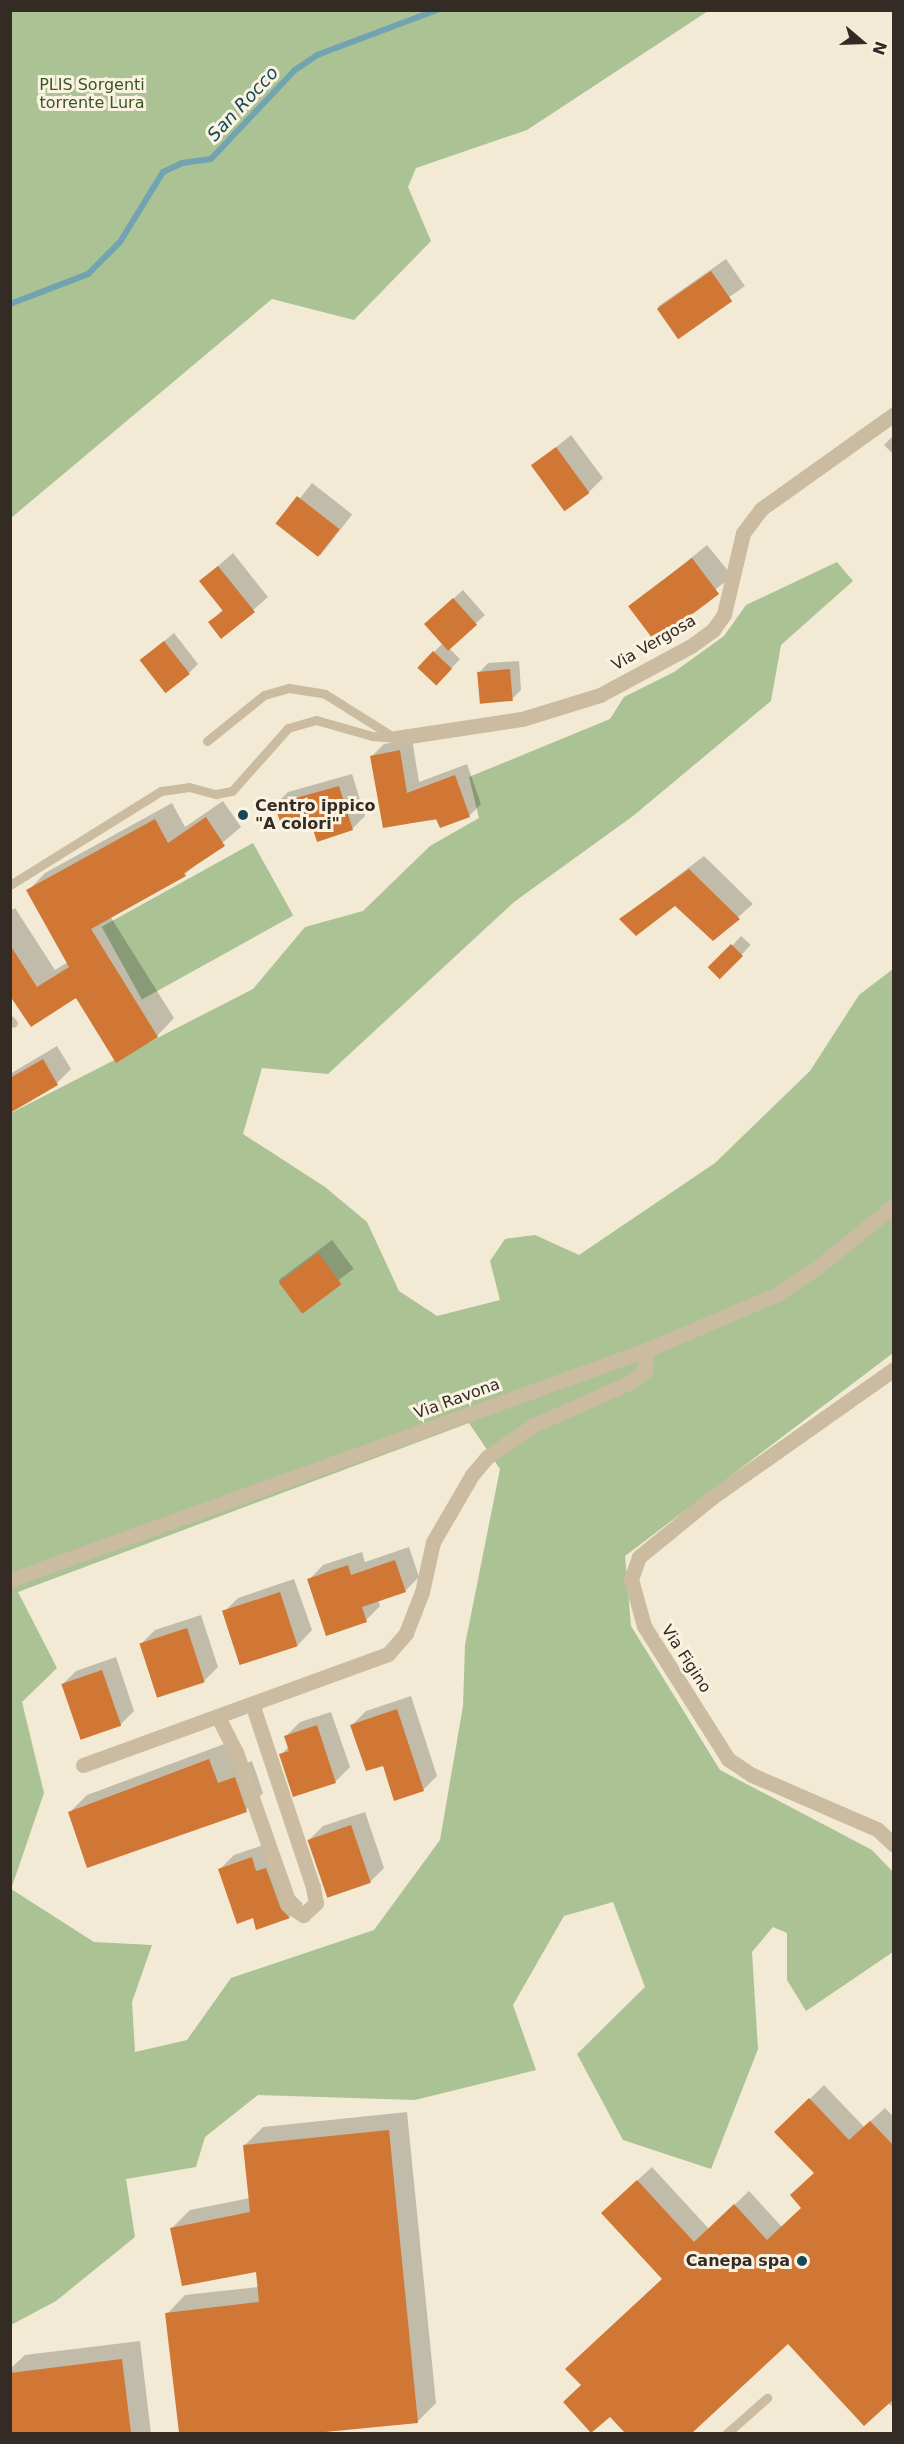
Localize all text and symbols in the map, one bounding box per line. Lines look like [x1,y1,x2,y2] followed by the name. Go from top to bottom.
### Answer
[832,12,892,72] north arrow
[868,39,891,57] text: N
[203,62,283,146] water label: San Rocco
[39,75,145,113] park label: PLIS Sorgenti torrente Lura
[609,611,699,675] street label: Via Vergosa
[255,796,375,834] place label: Centro ippico "A colori"
[236,808,250,822] marker: Centro ippico "A colori"
[412,1375,502,1423] street label: Via Ravona
[657,1622,715,1696] street label: Via Figino
[686,2251,790,2271] place label: Canepa spa
[795,2254,809,2268] marker: Canepa spa

